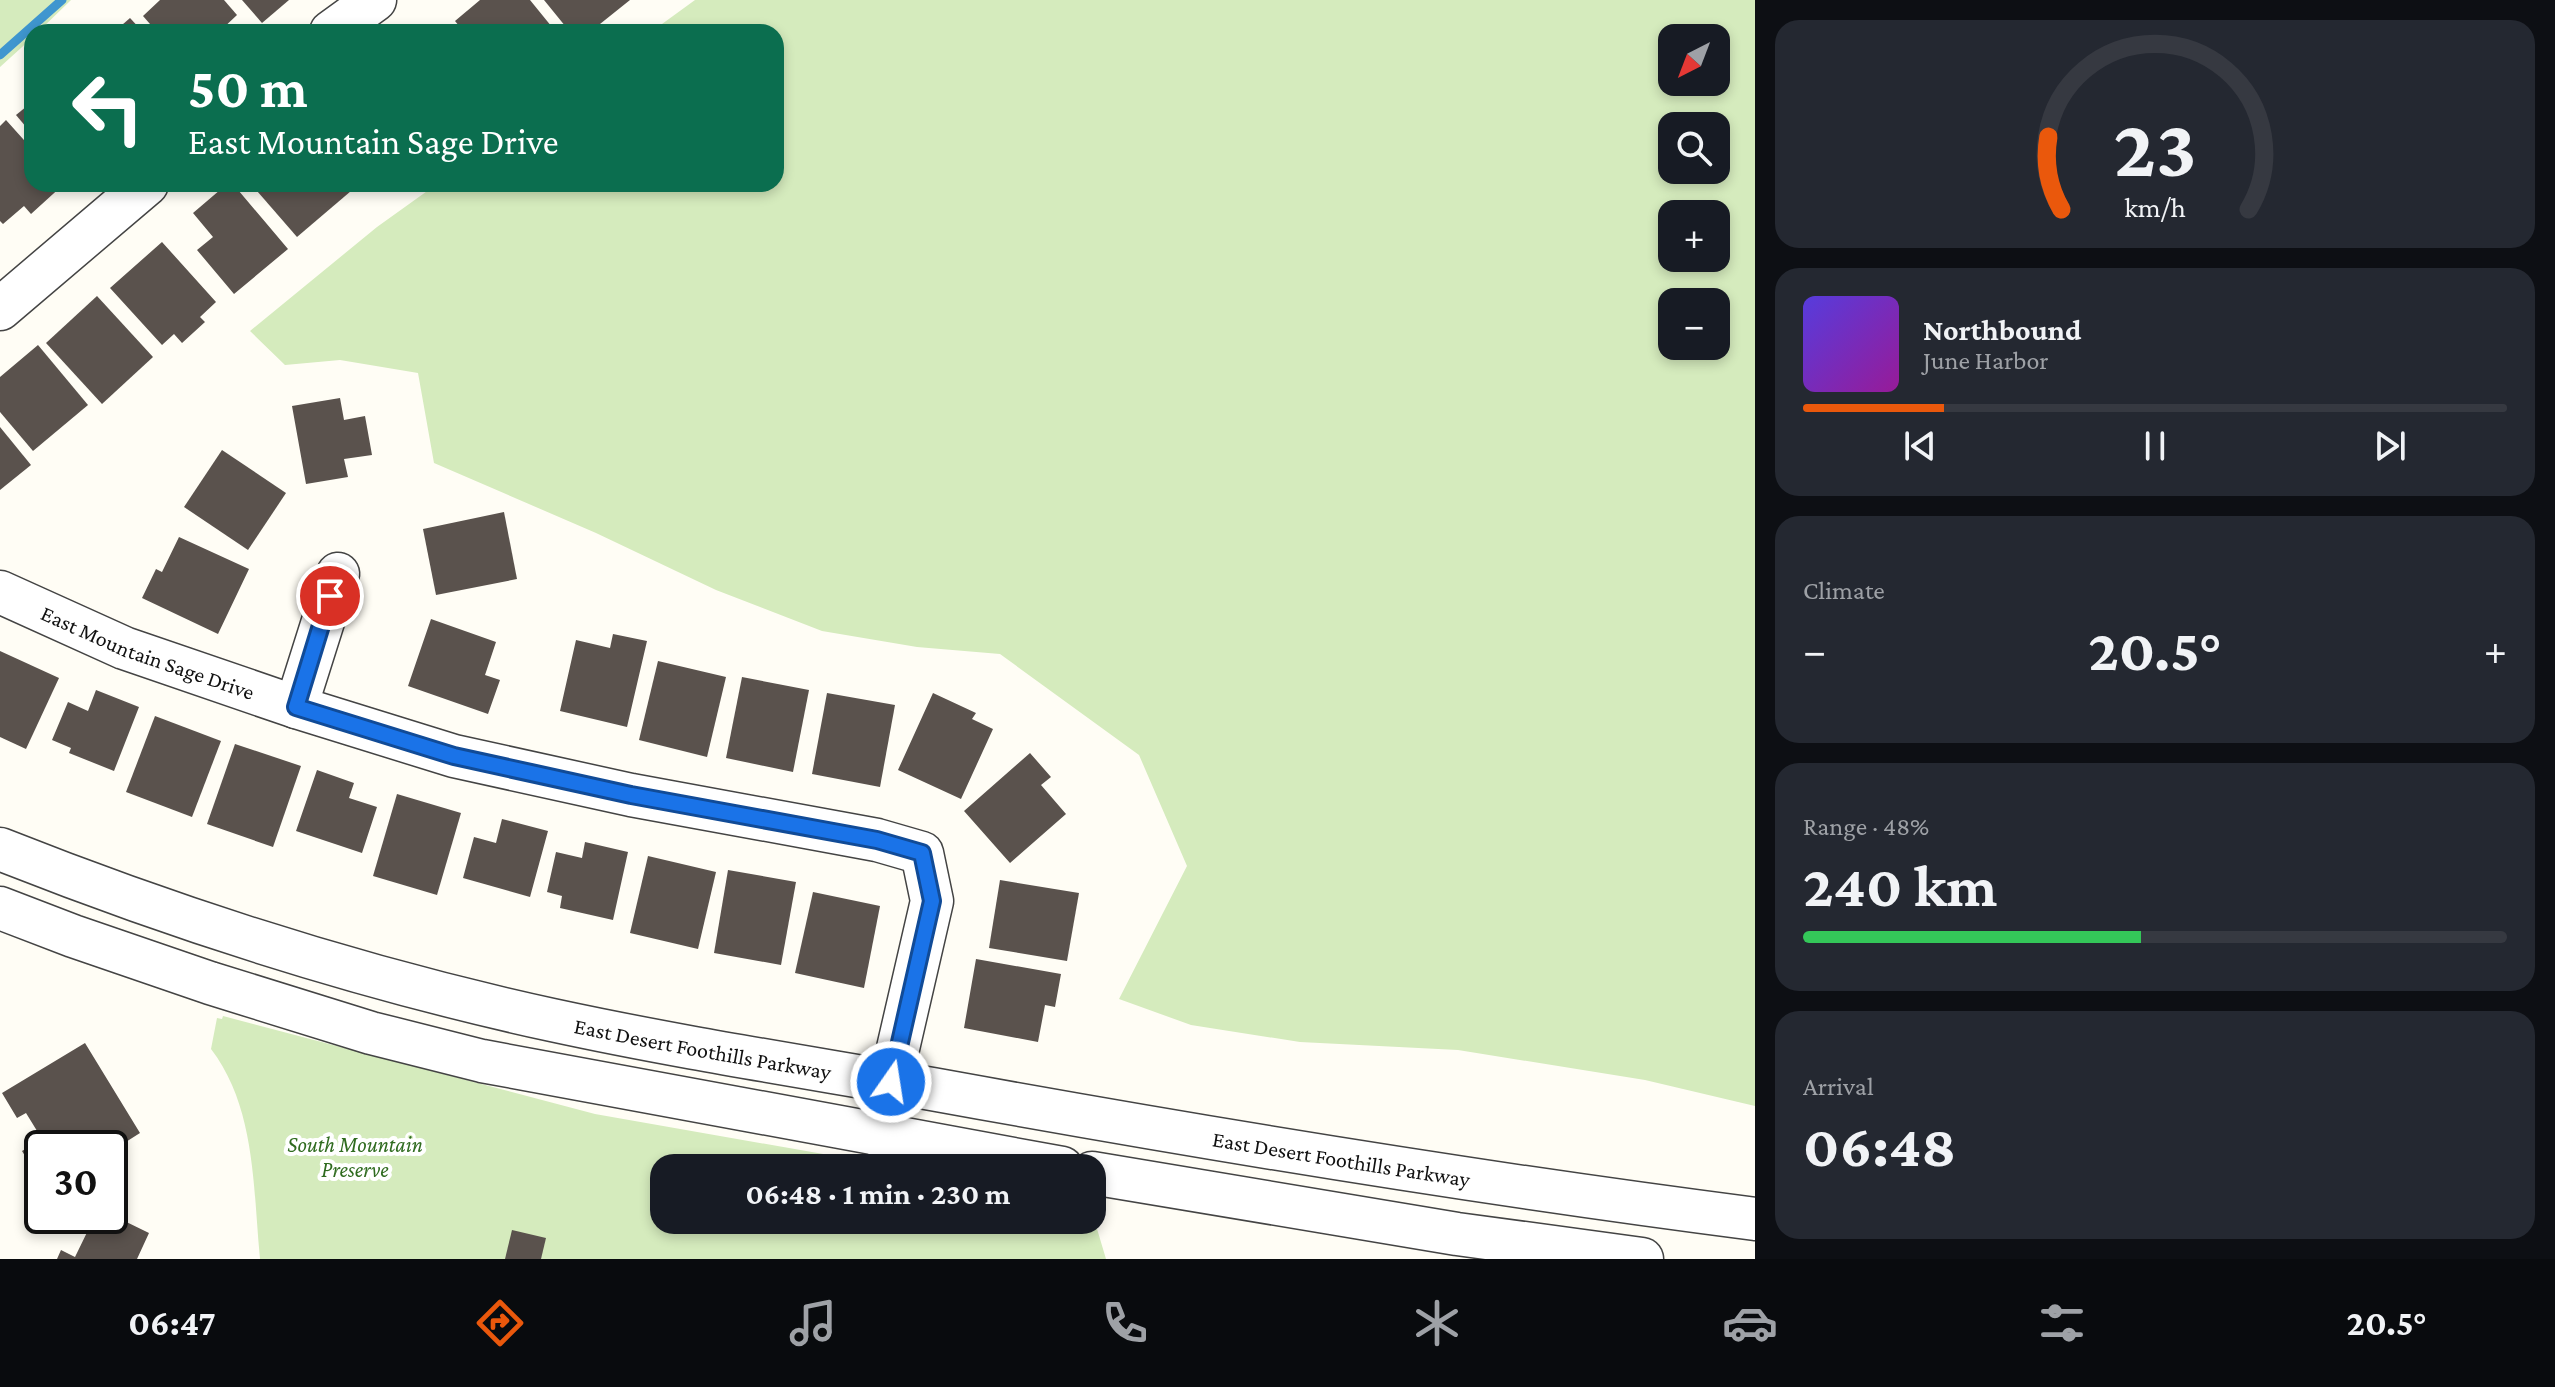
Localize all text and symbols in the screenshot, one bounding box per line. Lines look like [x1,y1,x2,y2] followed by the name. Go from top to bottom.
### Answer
[1658,24,1730,96] north arrow
[1658,24,1730,360] map controls
[56,56,160,160] icon: left
[188,57,308,119] text: 50 m
[2113,100,2197,193] text: 23
[1658,112,1730,184] button: search
[188,122,559,162] text: East Mountain Sage Drive
[2124,191,2186,223] text: km/h
[1658,200,1730,272] button: +
[1658,288,1730,360] button: −
[1923,313,2081,346] text: Northbound
[1923,346,2049,375] text: June Harbor
[1898,424,1942,468] icon: previous
[2133,424,2177,468] icon: pause
[2368,424,2412,468] icon: next
[296,562,364,630] pin
[308,574,352,618] icon: arrive
[1803,576,1885,605] text: Climate
[37,600,258,705] street label: East Mountain Sage Drive
[2088,616,2222,683] text: 20.5°
[1803,626,1826,674] text: −
[2484,626,2507,674] text: +
[1803,812,1929,841] text: Range · 48%
[1803,852,1997,919] text: 240 km
[572,1013,834,1085] street label: East Desert Foothills Parkway
[849,1040,933,1124] position arrow
[1803,1072,1874,1101] text: Arrival
[1803,1112,1956,1179] text: 06:48
[1211,1126,1473,1192] street label: East Desert Foothills Parkway
[24,1130,128,1234] speed limit sign: 30
[287,1132,423,1182] park label: South Mountain Preserve
[746,1177,1010,1210] text: 06:48 · 1 min · 230 m
[472,1295,528,1351] icon: directions
[785,1295,841,1351] icon: music
[1097,1295,1153,1351] icon: phone
[1409,1295,1465,1351] icon: climate
[1722,1295,1778,1351] icon: car
[2034,1295,2090,1351] icon: filters
[128,1303,216,1343] text: 06:47
[2347,1303,2427,1343] text: 20.5°

